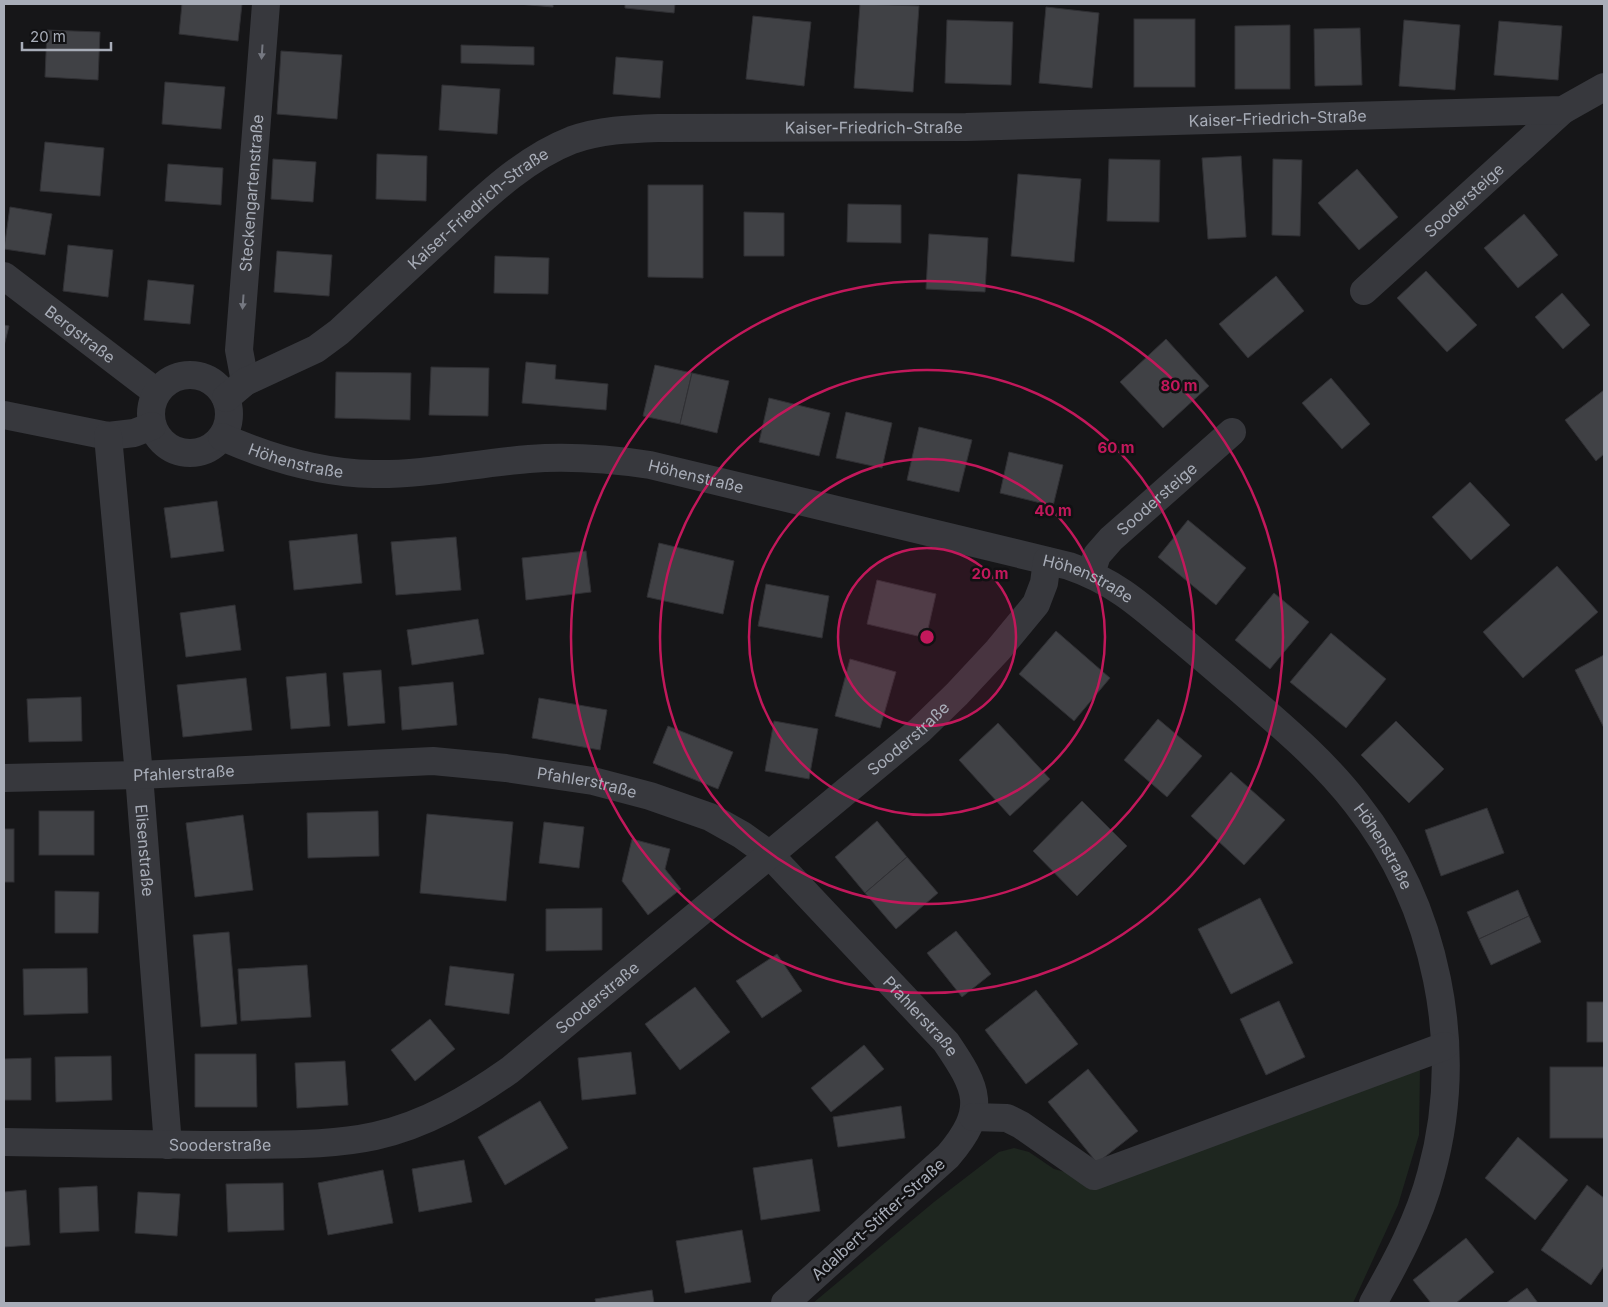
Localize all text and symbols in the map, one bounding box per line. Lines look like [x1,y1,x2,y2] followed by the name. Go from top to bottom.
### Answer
[22,20,111,52] scale bar
[30,27,66,46] text: 20 m
[258,45,266,61] one-way arrow
[1188,106,1367,131] street label: Kaiser-Friedrich-Straße
[235,114,267,272] street label: Steckengartenstraße
[785,117,963,138] street label: Kaiser-Friedrich-Straße
[403,143,552,273] street label: Kaiser-Friedrich-Straße
[1420,159,1508,241] street label: Soodersteige
[239,294,247,310] one-way arrow
[41,301,119,367] street label: Bergstraße
[1160,376,1198,395] text: 80 m
[1097,438,1135,457] text: 60 m
[246,439,345,482] street label: Höhenstraße
[646,455,746,497] street label: Höhenstraße
[1112,458,1201,540] street label: Soodersteige
[1034,501,1072,520] text: 40 m
[1041,550,1137,607] street label: Höhenstraße
[972,564,1008,583] text: 20 m
[918,628,936,646] centre of rings
[863,697,953,780] street label: Sooderstraße
[133,760,235,785] street label: Pfahlerstraße
[536,763,639,802] street label: Pfahlerstraße
[1350,799,1417,893] street label: Höhenstraße
[131,803,158,897] street label: Elisenstraße
[551,957,643,1038] street label: Sooderstraße
[879,972,963,1060] street label: Pfahlerstraße
[169,1135,271,1155] street label: Sooderstraße
[807,1154,949,1284] street label: Adalbert-Stifter-Straße

